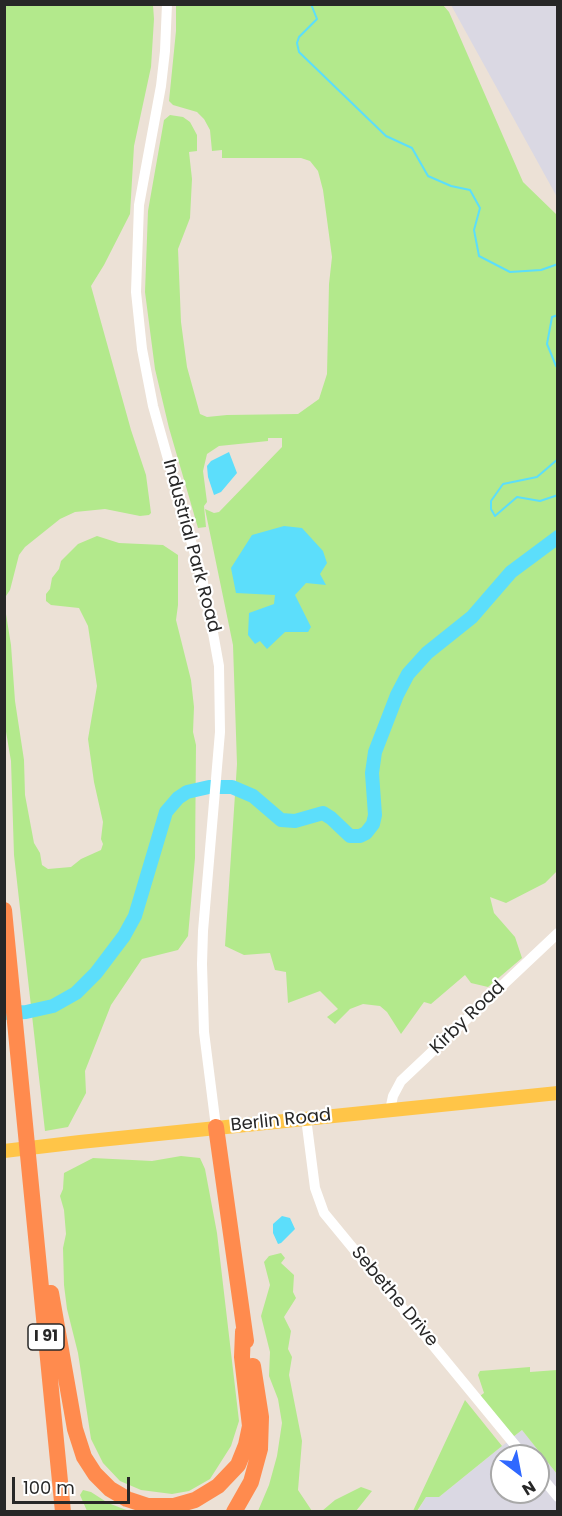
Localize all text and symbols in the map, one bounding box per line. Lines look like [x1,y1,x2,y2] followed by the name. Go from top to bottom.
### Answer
[157,457,225,635] street label: Industrial Park Road
[426,977,510,1059] street label: Kirby Road
[230,1105,332,1137] street label: Berlin Road
[346,1242,442,1352] street label: Sebethe Drive
[28,1324,64,1350] road number: I 91
[490,1444,550,1504] north arrow
[15,1465,134,1503] scale bar
[23,1475,75,1500] text: 100 m
[518,1475,540,1501] text: N

